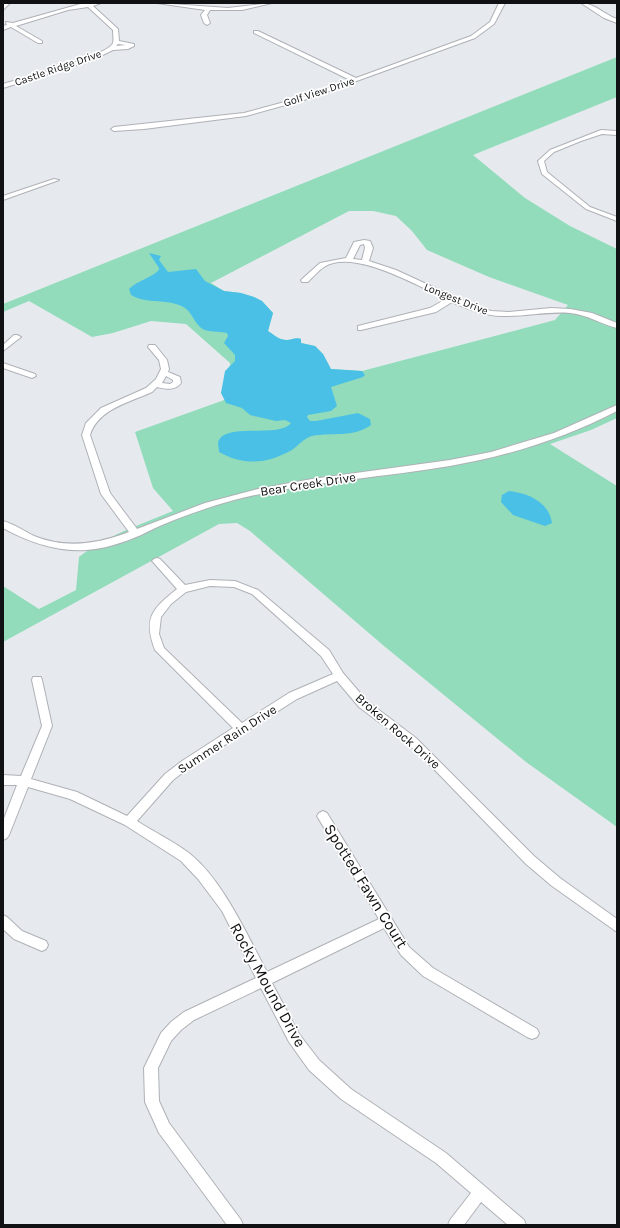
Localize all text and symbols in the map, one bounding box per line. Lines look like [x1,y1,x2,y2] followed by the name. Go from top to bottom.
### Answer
[13,47,103,89] street label: Castle Ridge Drive
[282,74,357,110] street label: Golf View Drive
[422,280,490,318] street label: Longest Drive
[259,469,357,499] street label: Bear Creek Drive
[353,690,444,772] street label: Broken Rock Drive
[175,701,279,777] street label: Summer Rain Drive
[320,820,412,952] street label: Spotted Fawn Court
[226,920,310,1050] street label: Rocky Mound Drive

